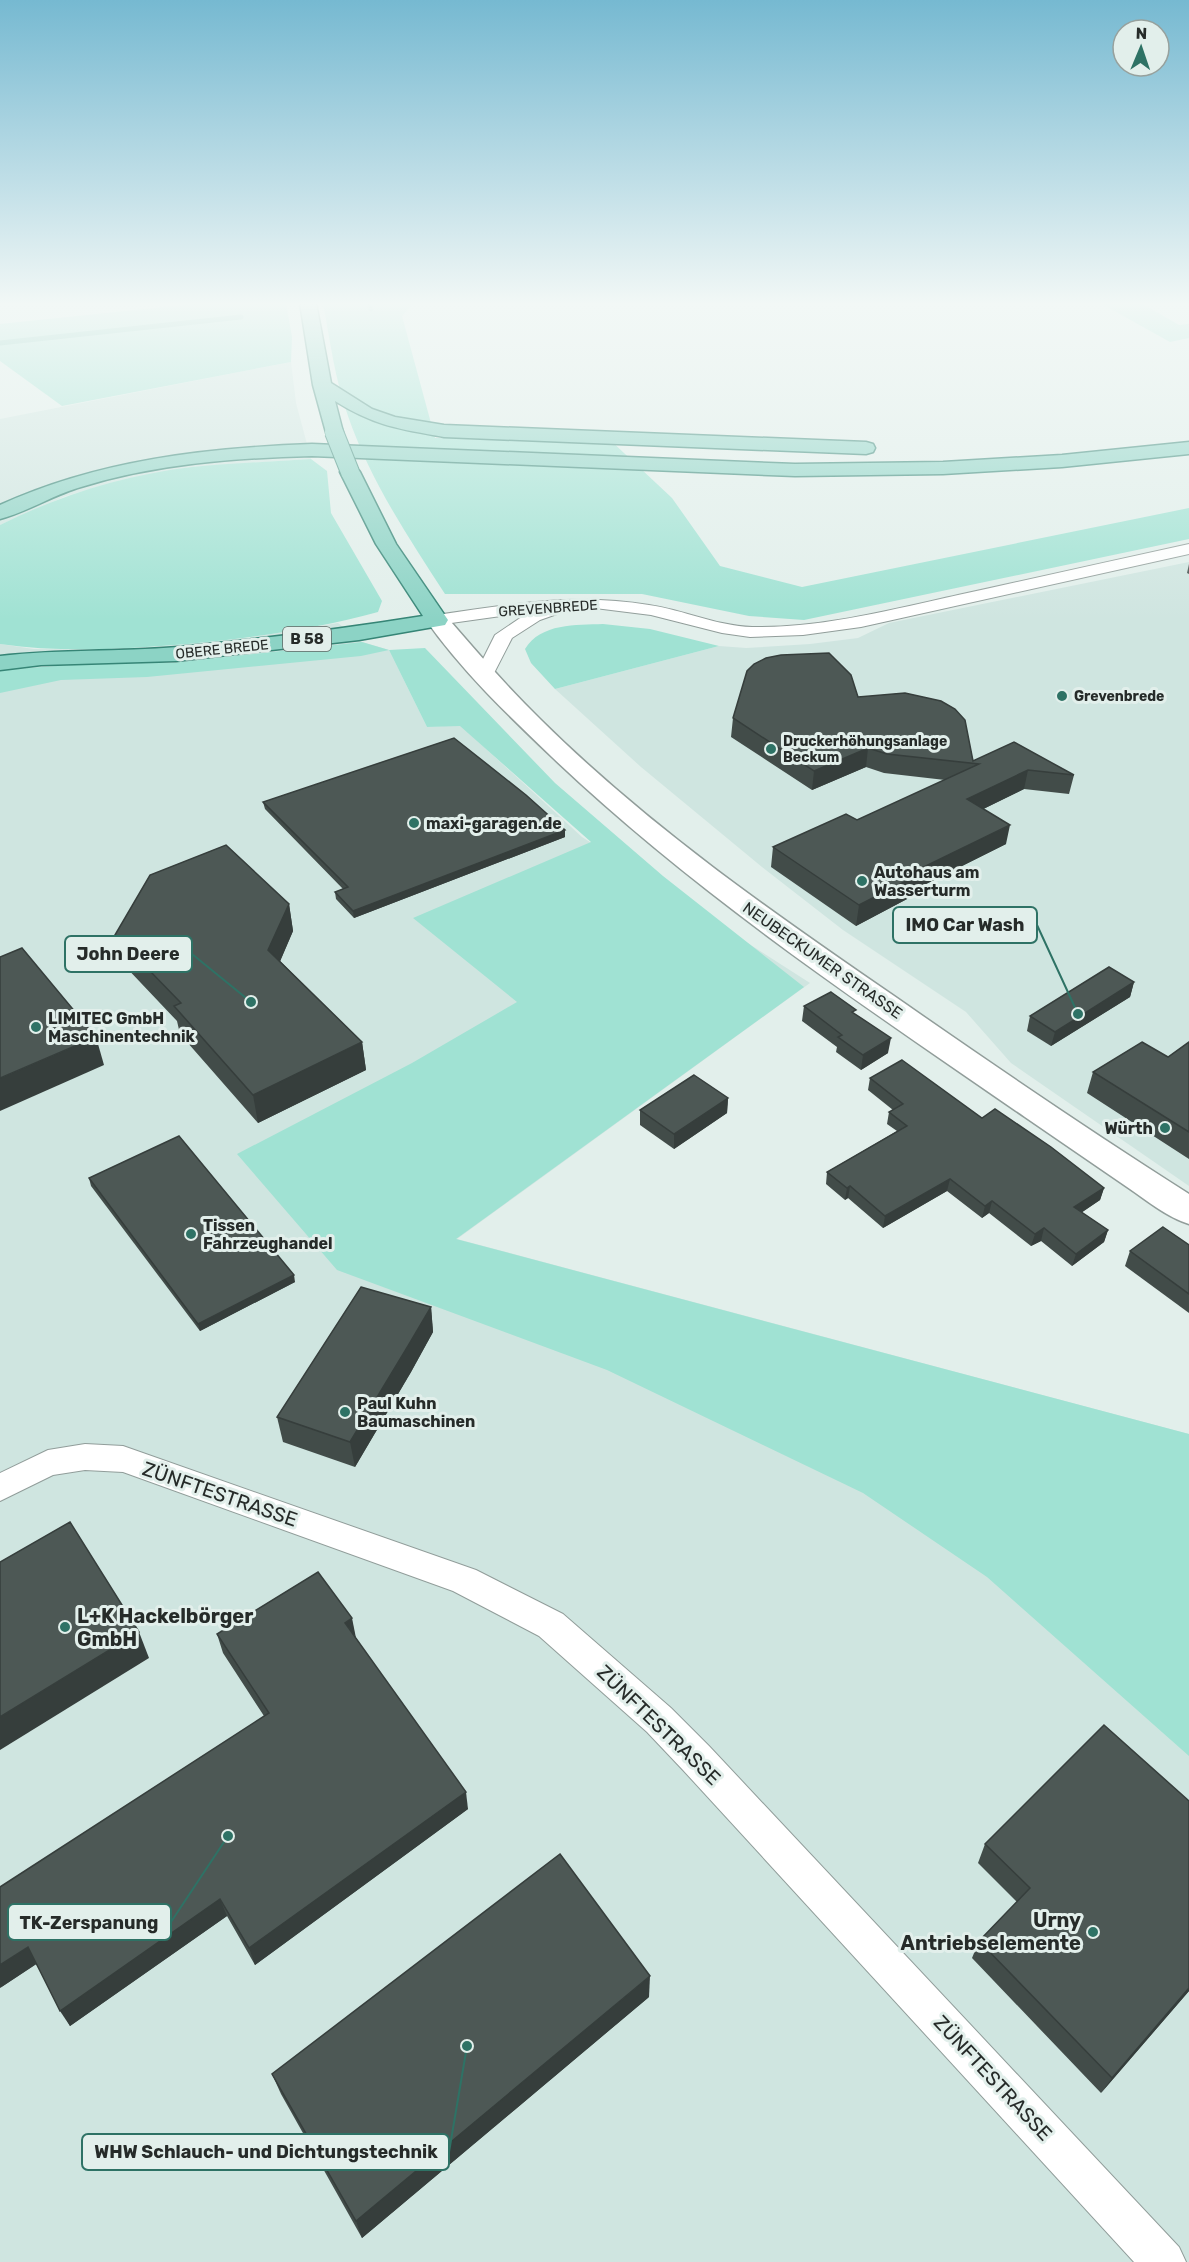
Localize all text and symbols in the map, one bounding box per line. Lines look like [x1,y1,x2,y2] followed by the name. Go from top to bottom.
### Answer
[1111,18,1171,78] north arrow
[1135,24,1148,43] text: N
[498,597,598,620] street label: GREVENBREDE
[283,627,331,651] road number: B 58
[175,636,269,663] street label: OBERE BREDE
[1074,688,1164,705] place label: Grevenbrede
[1055,689,1069,703] marker: Grevenbrede
[783,733,947,766] place label: Druckerhöhungsanlage Beckum
[764,742,778,756] marker: Druckerhöhungsanlage Beckum
[426,814,562,833] place label: maxi-garagen.de
[407,816,421,830] marker: maxi-garagen.de
[874,863,979,900] place label: Autohaus am Wasserturm
[855,874,869,888] marker: Autohaus am Wasserturm
[739,898,906,1023] street label: NEUBECKUMER STRASSE
[893,907,1037,943] callout: IMO Car Wash
[905,914,1025,936] text: IMO Car Wash
[65,936,192,972] callout: John Deere
[76,943,180,965] text: John Deere
[48,1009,196,1046] place label: LIMITEC GmbH Maschinentechnik
[29,1020,43,1034] marker: LIMITEC GmbH Maschinentechnik
[1104,1119,1153,1138] place label: Würth
[1158,1121,1172,1135] marker: Würth
[203,1216,333,1253] place label: Tissen Fahrzeughandel
[184,1227,198,1241] marker: Tissen Fahrzeughandel
[357,1394,475,1431] place label: Paul Kuhn Baumaschinen
[338,1405,352,1419] marker: Paul Kuhn Baumaschinen
[139,1456,301,1532] street label: ZÜNFTESTRASSE
[77,1604,253,1651] place label: L+K Hackelbörger GmbH
[58,1620,72,1634] marker: L+K Hackelbörger GmbH
[592,1660,726,1790] street label: ZÜNFTESTRASSE
[8,1904,171,1940] callout: TK-Zerspanung
[901,1908,1081,1955] place label: Urny Antriebselemente
[19,1912,159,1934] text: TK-Zerspanung
[1086,1925,1100,1939] marker: Urny Antriebselemente
[929,2010,1057,2146] street label: ZÜNFTESTRASSE
[82,2134,449,2170] callout: WHW Schlauch- und Dichtungstechnik
[94,2141,438,2163] text: WHW Schlauch- und Dichtungstechnik

